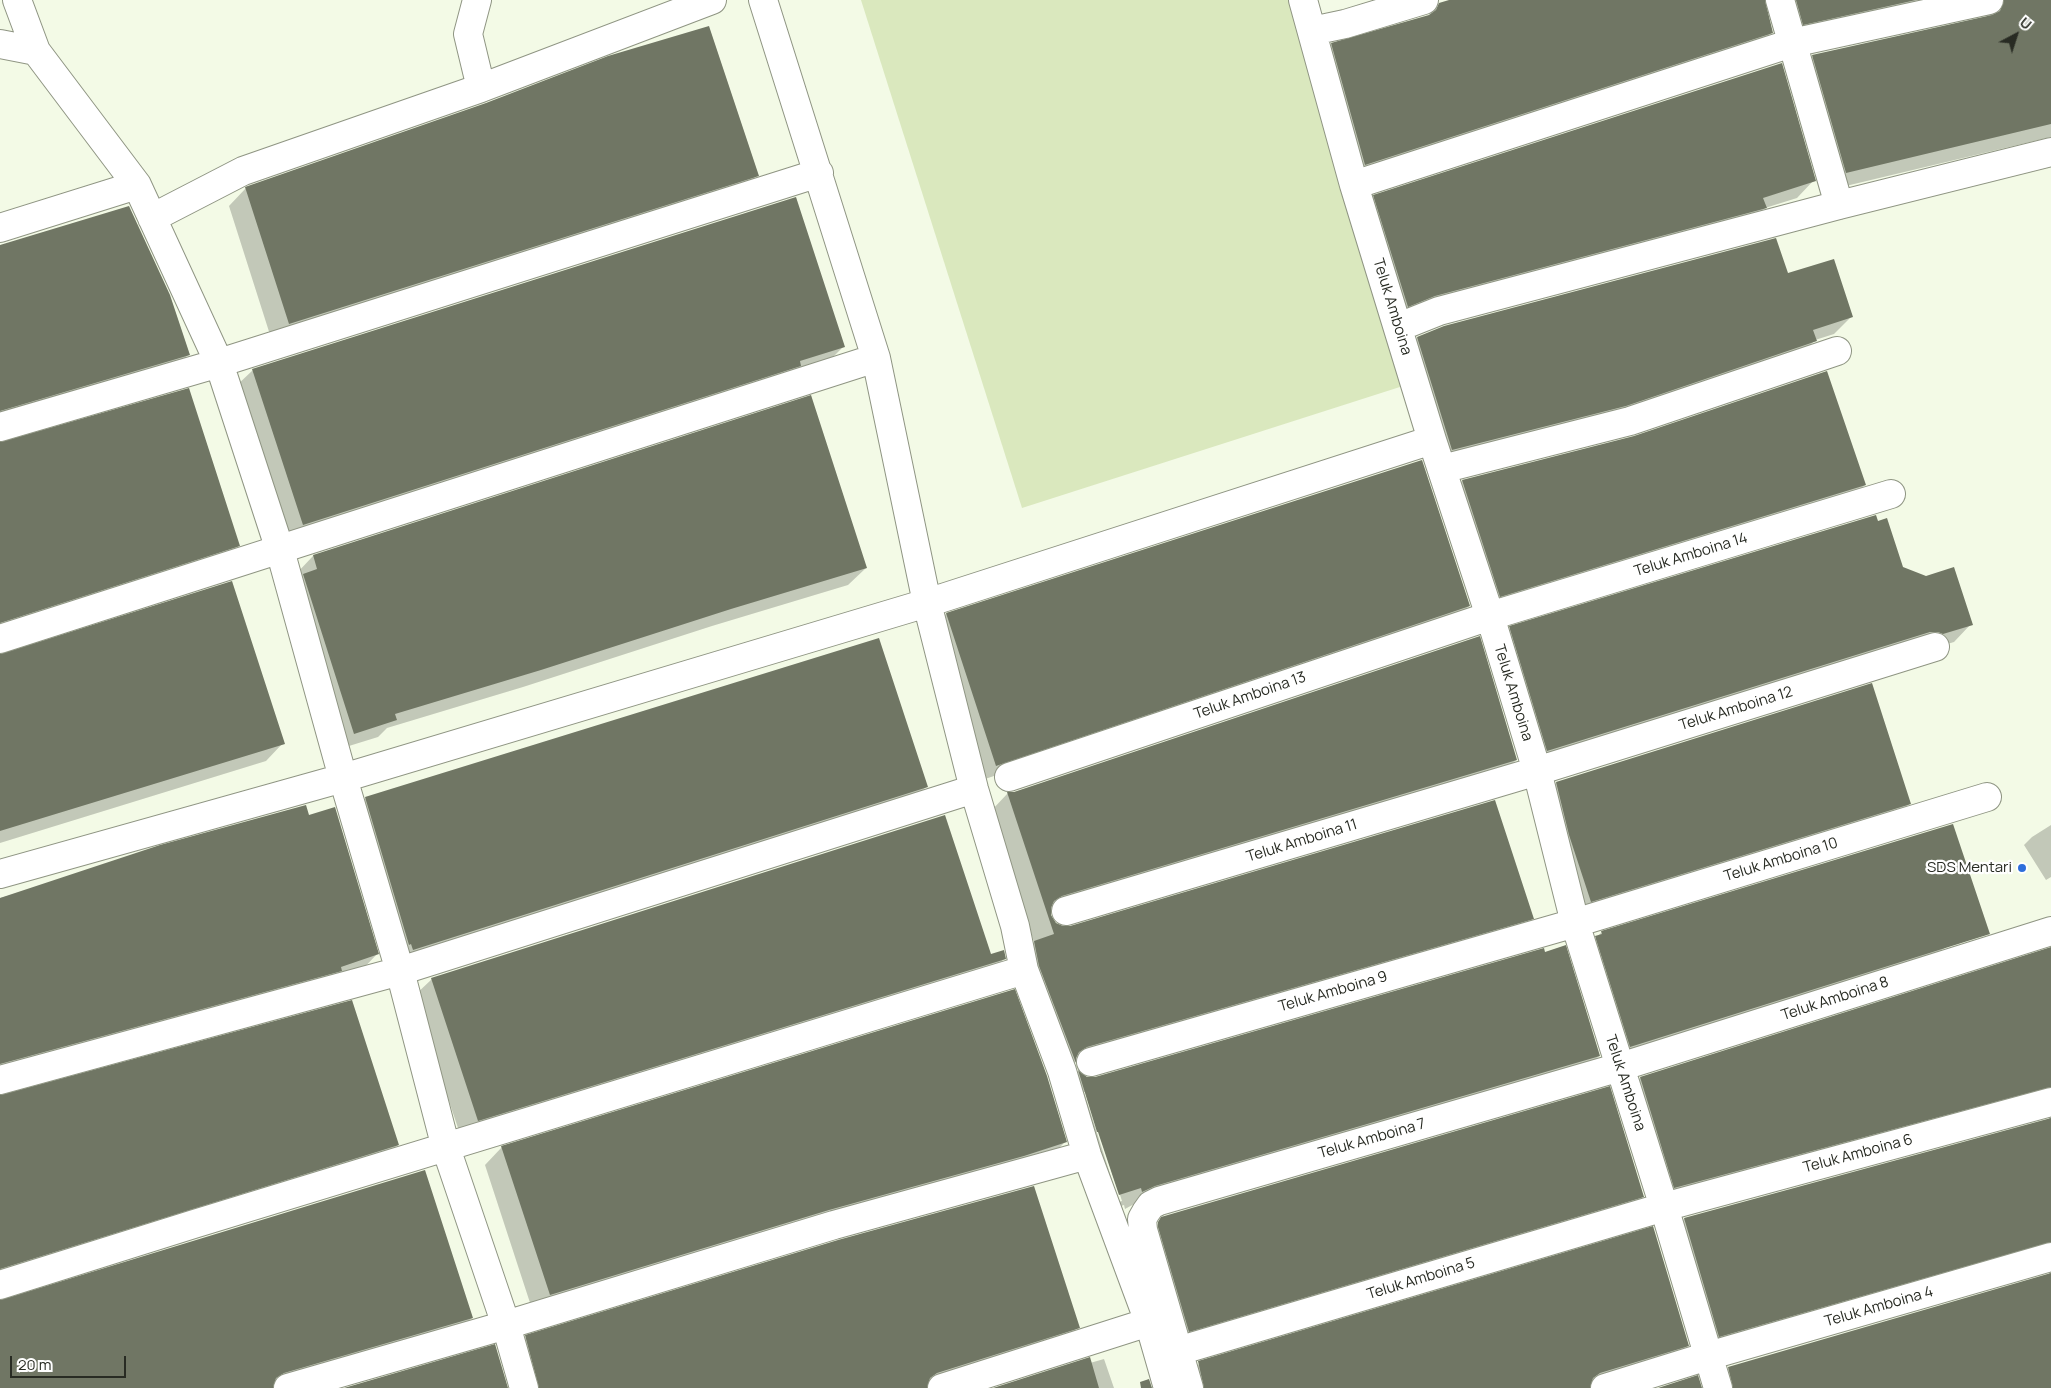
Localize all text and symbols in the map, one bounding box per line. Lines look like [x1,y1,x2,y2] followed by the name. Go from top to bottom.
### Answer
[1991,10,2041,60] north arrow
[2016,13,2036,34] text: U
[1369,257,1415,357] street label: Teluk Amboina
[1632,529,1750,581] street label: Teluk Amboina 14
[1490,643,1536,743] street label: Teluk Amboina
[1192,668,1308,724] street label: Teluk Amboina 13
[1677,683,1795,735] street label: Teluk Amboina 12
[1244,816,1360,866] street label: Teluk Amboina 11
[1722,834,1840,886] street label: Teluk Amboina 10
[1927,859,2012,877] place label: SDS Mentari
[2016,862,2028,874] marker: SDS Mentari
[1276,968,1390,1016] street label: Teluk Amboina 9
[1779,973,1891,1025] street label: Teluk Amboina 8
[1601,1033,1649,1133] street label: Teluk Amboina
[1316,1115,1428,1163] street label: Teluk Amboina 7
[1801,1131,1915,1177] street label: Teluk Amboina 6
[1365,1254,1477,1304] street label: Teluk Amboina 5
[1823,1283,1935,1331] street label: Teluk Amboina 4
[12,1346,129,1378] scale bar
[18,1354,51,1375] text: 20 m

